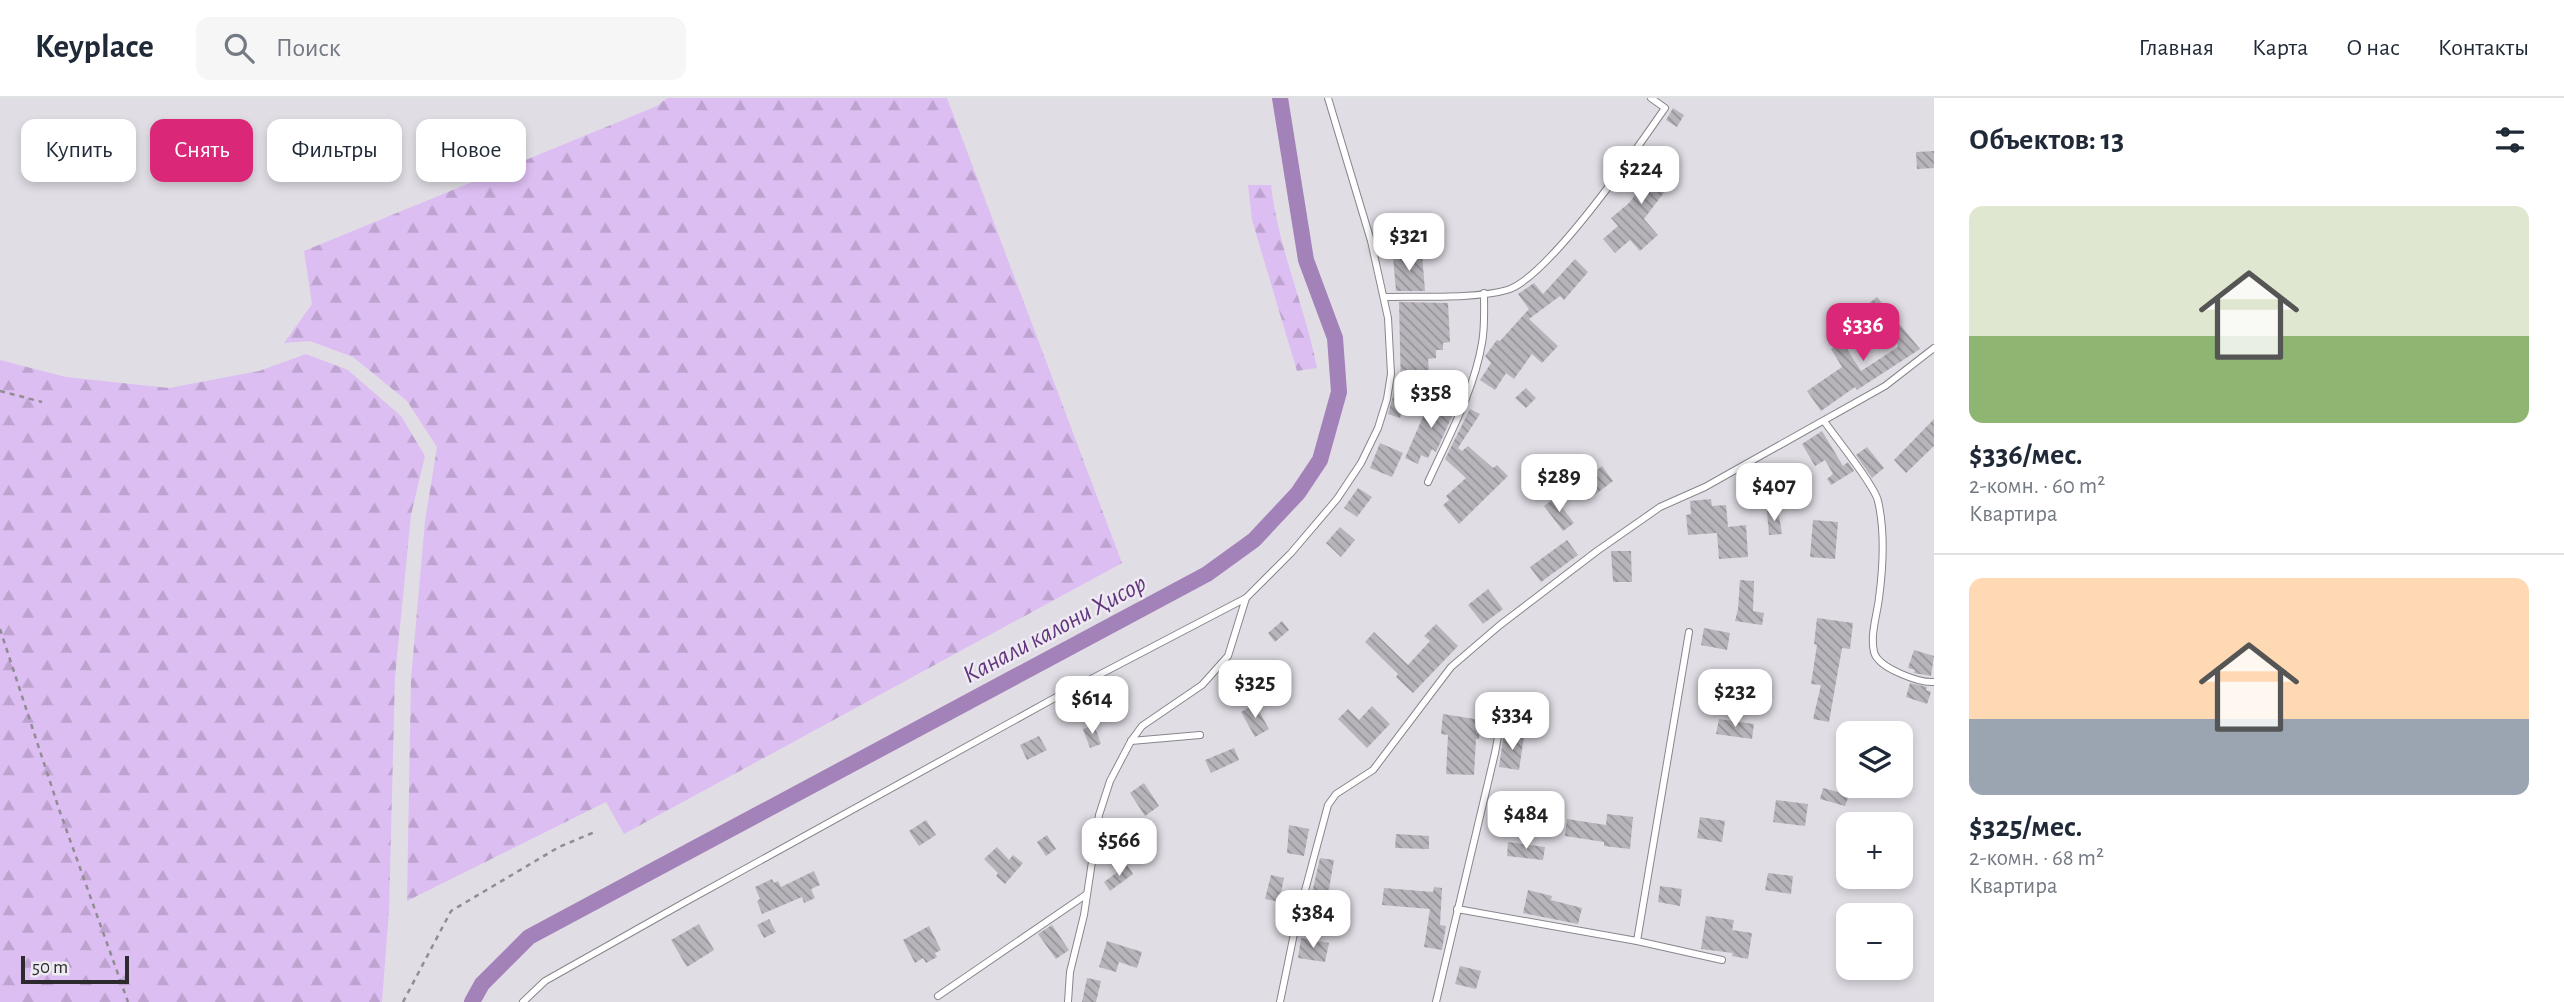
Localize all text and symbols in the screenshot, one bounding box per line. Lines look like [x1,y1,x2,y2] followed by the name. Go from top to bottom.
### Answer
[196,17,686,80] search box
[220,29,258,67] icon: search
[35,31,154,64] text: Keyplace
[276,35,341,61] text: Поиск
[2139,36,2214,60] text: Главная
[2252,36,2308,60] text: Карта
[2346,36,2400,60] text: О нас
[2438,36,2529,60] text: Контакты
[21,119,136,182] chip: Купить
[150,119,253,182] chip: Снять
[267,119,402,182] chip: Фильтры
[416,119,526,182] chip: Новое
[2491,121,2529,159] icon: filters
[1969,125,2124,155] text: Объектов: 13
[1600,146,1682,206] pin: $224
[1619,157,1663,180] text: $224
[1368,214,1450,273] pin: $321
[1389,224,1429,247] text: $321
[2186,252,2312,378] icon: home
[1822,303,1904,363] pin: $336
[1842,314,1884,337] text: $336
[1390,370,1472,430] pin: $358
[1410,381,1452,404] text: $358
[1969,440,2083,470] text: $336/мес.
[1518,454,1600,514] pin: $289
[1733,464,1815,523] pin: $407
[1537,465,1581,488] text: $289
[1752,474,1796,497] text: $407
[1969,475,2105,498] text: 2-комн. · 60 m²
[1969,503,2057,526] text: Квартира
[959,570,1150,688] water label: Канали калони Ҳисор
[2186,624,2312,750] icon: home
[1214,660,1296,720] pin: $325
[1694,670,1776,729] pin: $232
[1234,671,1276,694] text: $325
[1051,676,1133,736] pin: $614
[1714,680,1756,703] text: $232
[1071,687,1113,710] text: $614
[1471,692,1553,752] pin: $334
[1491,703,1533,726] text: $334
[1836,721,1913,980] map controls
[1836,721,1913,798] button: layers
[1485,792,1567,851] pin: $484
[1504,802,1548,825] text: $484
[1836,812,1913,889] button: +
[1969,812,2082,842] text: $325/мес.
[1078,818,1160,878] pin: $566
[1098,829,1140,852] text: $566
[1969,847,2104,870] text: 2-комн. · 68 m²
[1969,875,2057,898] text: Квартира
[1272,890,1354,950] pin: $384
[1291,901,1335,924] text: $384
[1836,903,1913,980] button: −
[21,953,130,985] scale bar
[32,958,68,977] text: 50 m

